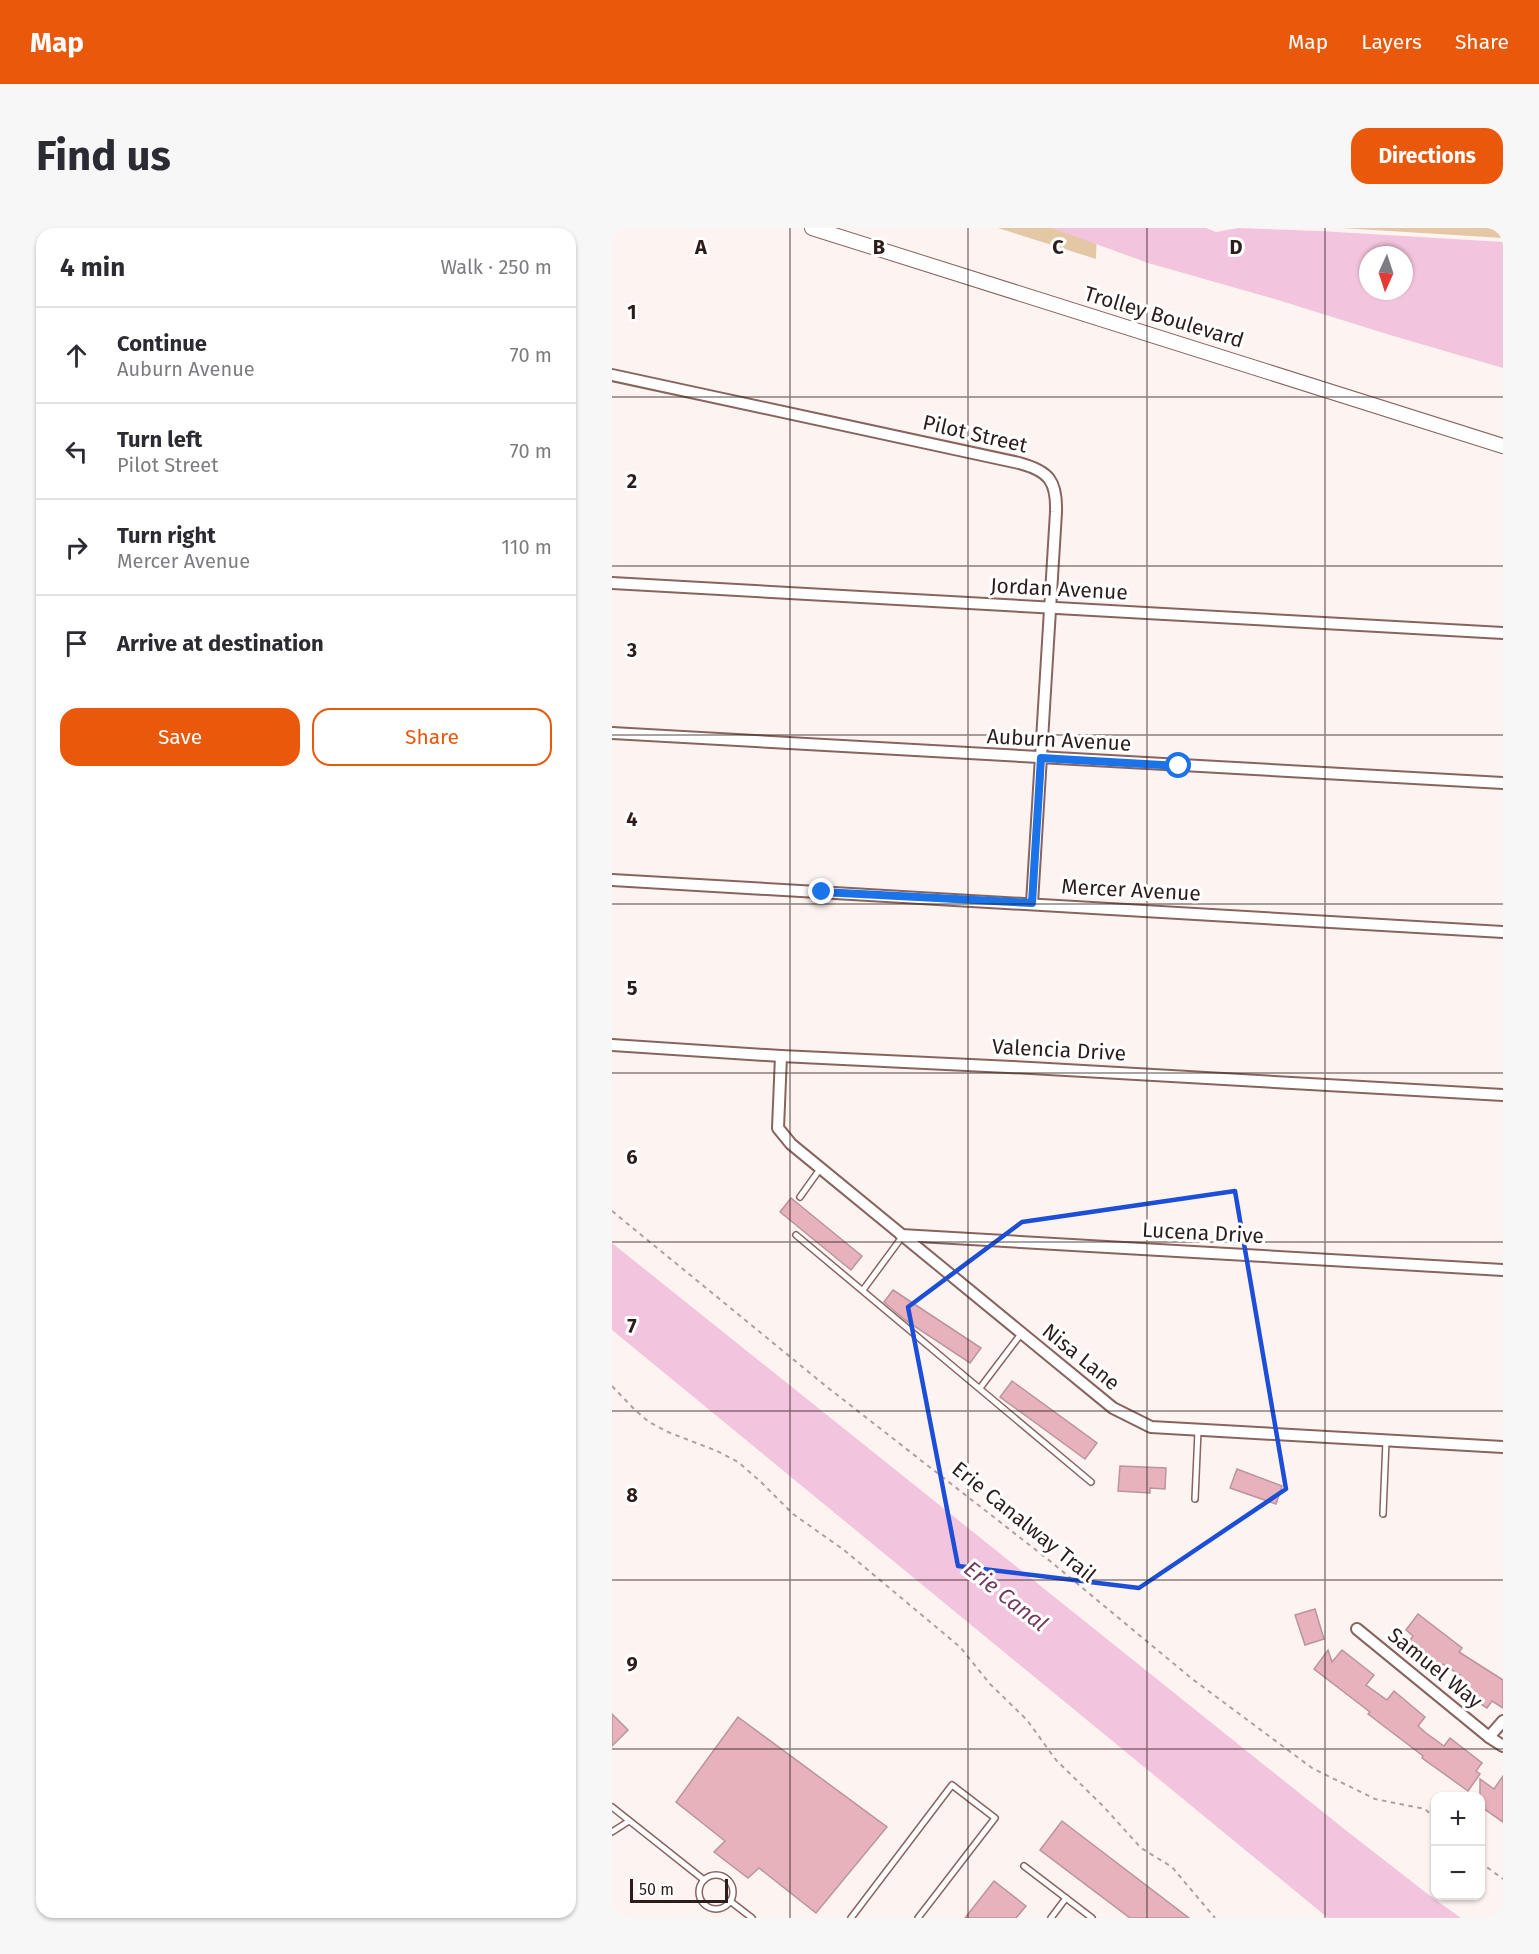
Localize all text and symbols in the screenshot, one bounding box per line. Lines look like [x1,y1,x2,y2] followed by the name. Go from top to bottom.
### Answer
[30,26,84,59] text: Map
[1288,29,1328,55] text: Map
[1361,29,1422,55] text: Layers
[1455,29,1509,55] text: Share
[1351,128,1503,184] button: Directions
[36,131,171,181] text: Find us
[694,235,708,259] text: A
[873,235,885,259] text: B
[1052,235,1064,259] text: C
[1229,235,1243,259] text: D
[1359,246,1413,300] north arrow
[60,252,125,283] text: 4 min
[440,255,552,279] text: Walk · 250 m
[1081,280,1247,354] street label: Trolley Boulevard
[627,300,637,324] text: 1
[117,330,207,357] text: Continue
[60,339,93,372] icon: ahead
[510,343,552,367] text: 70 m
[117,357,255,381] text: Auburn Avenue
[920,409,1030,459] street label: Pilot Street
[117,426,202,453] text: Turn left
[60,435,93,468] icon: left
[510,439,552,463] text: 70 m
[117,453,218,477] text: Pilot Street
[627,469,637,493] text: 2
[117,522,216,549] text: Turn right
[60,531,93,564] icon: right
[501,535,552,559] text: 110 m
[117,549,250,573] text: Mercer Avenue
[990,572,1128,606] street label: Jordan Avenue
[60,627,93,660] icon: arrive
[117,630,324,657] text: Arrive at destination
[626,638,637,662] text: 3
[60,708,300,766] button: Save
[312,708,552,766] button: Share
[986,723,1132,757] street label: Auburn Avenue
[1165,752,1191,778] route start
[626,807,638,831] text: 4
[1061,873,1201,907] street label: Mercer Avenue
[808,878,834,904] route end
[627,976,638,1000] text: 5
[991,1034,1127,1066] street label: Valencia Drive
[626,1145,638,1169] text: 6
[1141,1217,1265,1249] street label: Lucena Drive
[627,1314,637,1338] text: 7
[1037,1318,1125,1396] street label: Nisa Lane
[947,1456,1101,1588] street label: Erie Canalway Trail
[626,1483,638,1507] text: 8
[959,1555,1053,1637] water label: Erie Canal
[1382,1622,1488,1715] street label: Samuel Way
[626,1652,638,1676] text: 9
[1431,1792,1485,1900] map controls
[1431,1792,1485,1846] button: +
[1431,1846,1485,1900] button: −
[630,1876,728,1904] scale bar
[639,1880,674,1899] text: 50 m

